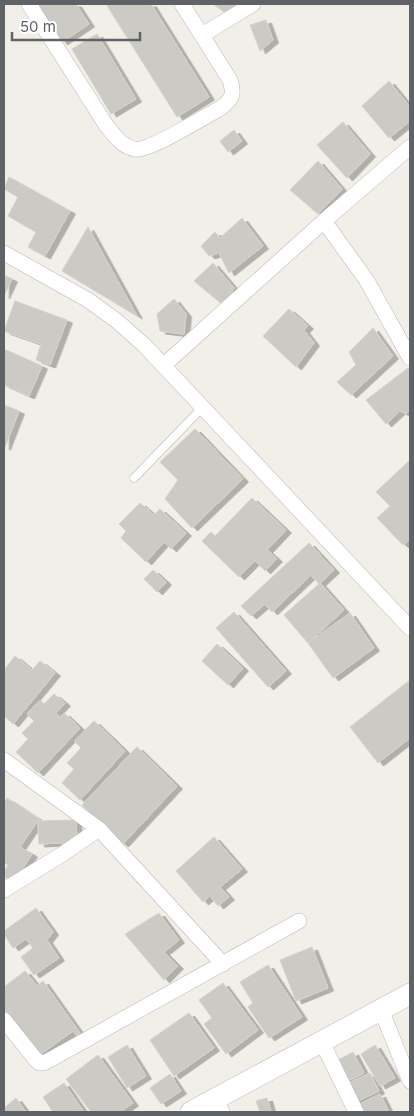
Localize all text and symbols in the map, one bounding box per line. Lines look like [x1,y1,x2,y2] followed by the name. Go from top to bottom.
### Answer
[12,10,140,42] scale bar
[20,17,56,36] text: 50 m

